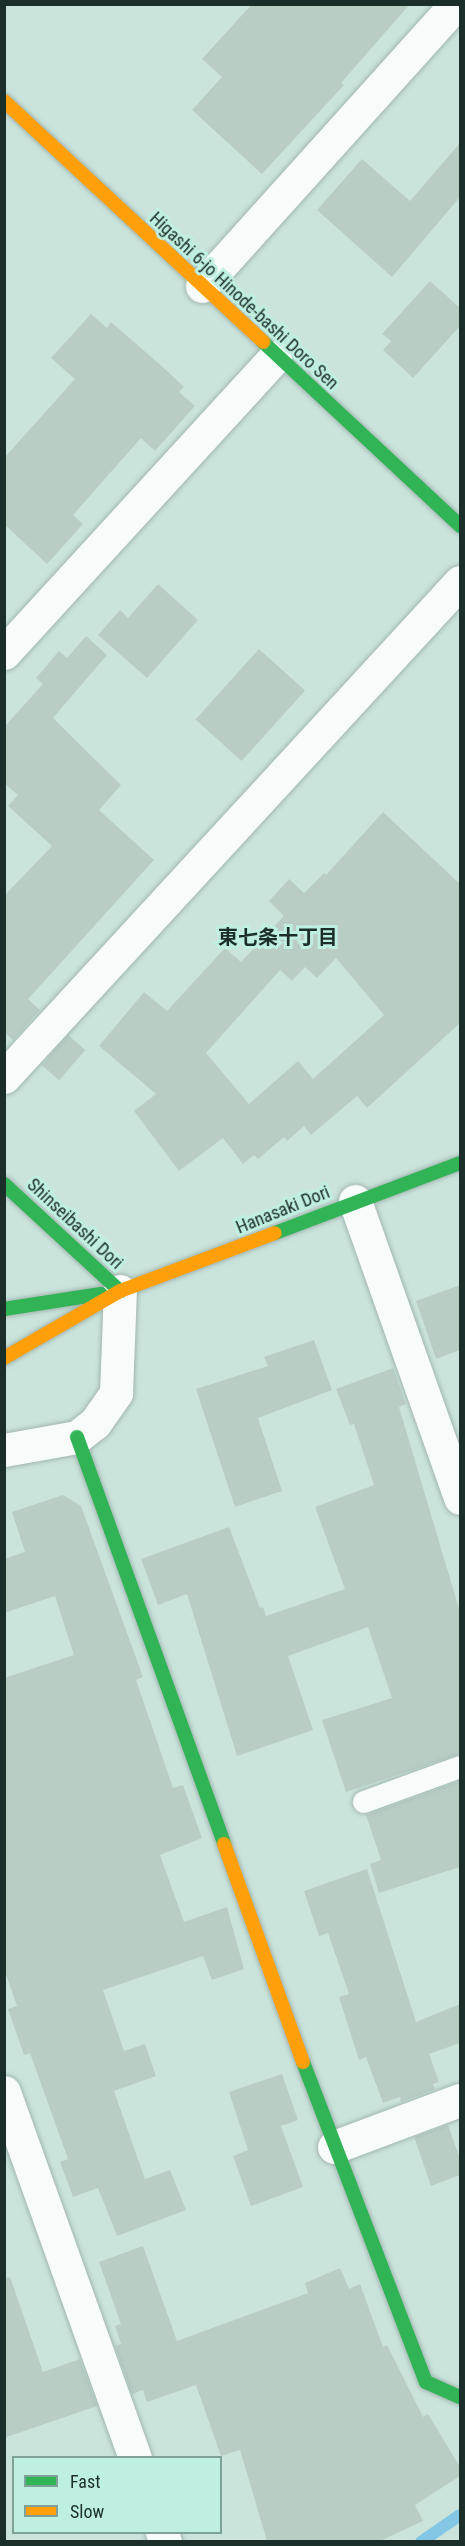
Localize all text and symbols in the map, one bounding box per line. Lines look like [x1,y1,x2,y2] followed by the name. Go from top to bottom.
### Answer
[145,208,343,394] street label: Higashi 6-jo Hinode-bashi Doro Sen
[218,925,338,949] district label: 東七条十丁目
[23,1174,127,1274] street label: Shinseibashi Dori
[233,1181,333,1239] street label: Hanasaki Dori
[12,2456,222,2534] legend
[70,2471,101,2492] text: Fast
[70,2501,104,2522] text: Slow

